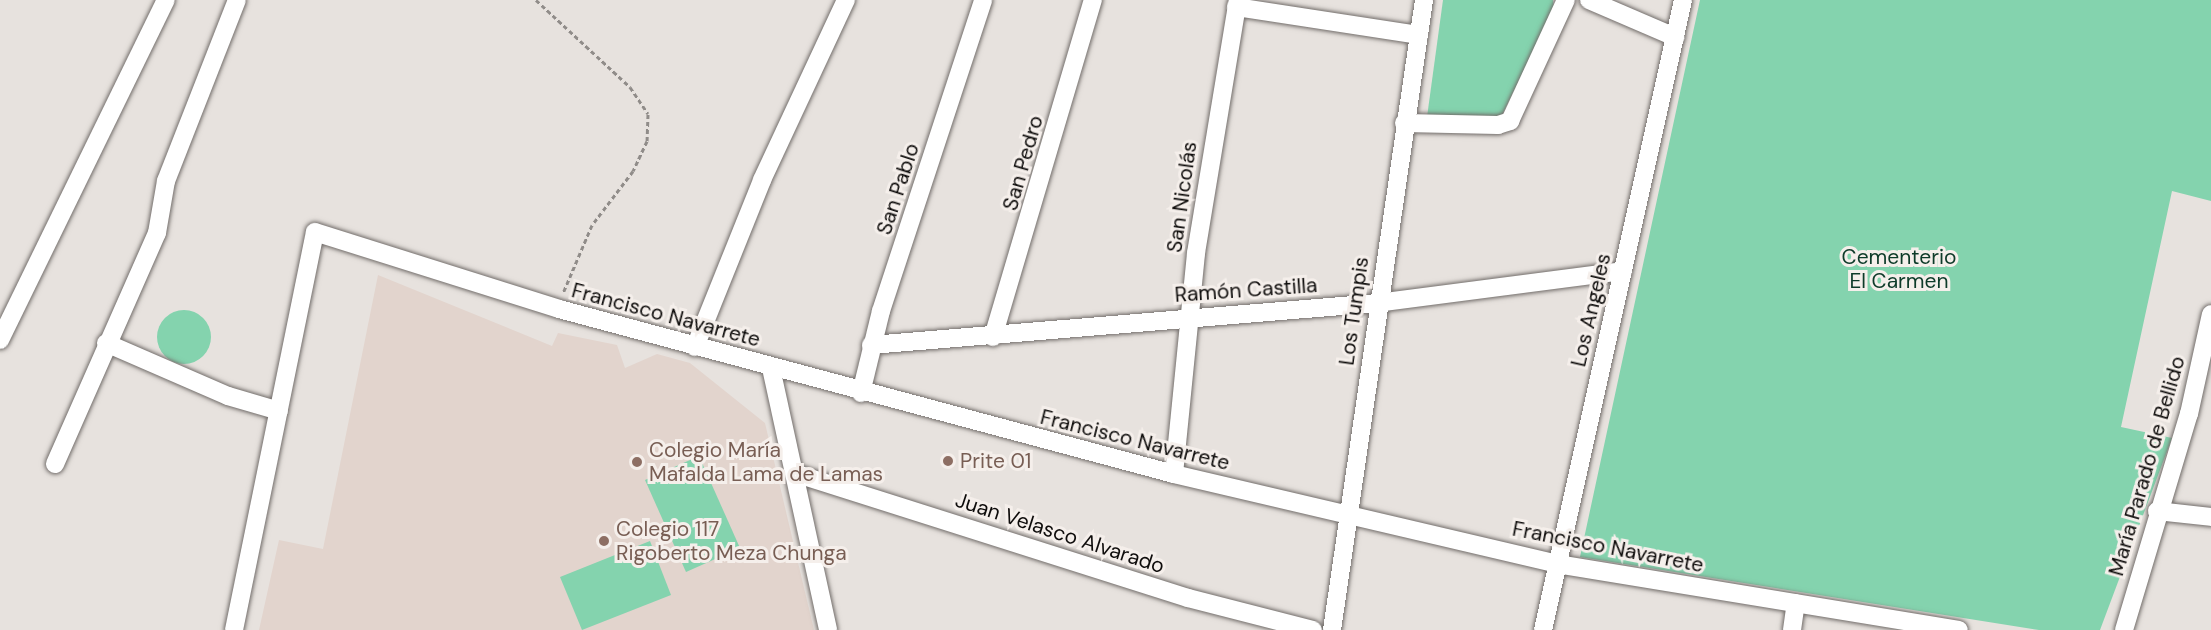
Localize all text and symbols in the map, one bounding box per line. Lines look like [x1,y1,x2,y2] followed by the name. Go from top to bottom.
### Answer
[997,113,1049,213] street label: San Pedro
[871,140,925,238] street label: San Pablo
[1162,140,1202,254] street label: San Nicolás
[1842,244,1956,294] park label: Cementerio El Carmen
[1566,251,1616,369] street label: Los Angeles
[1334,255,1374,367] street label: Los Tumpis
[1174,272,1318,308] street label: Ramón Castilla
[569,278,763,352] street label: Francisco Navarrete
[2104,353,2190,579] street label: María Parado de Bellido
[1038,404,1232,476] street label: Francisco Navarrete
[649,437,883,487] place label: Colegio María Mafalda Lama de Lamas
[960,448,1031,474] place label: Prite 01
[941,454,955,468] marker: Prite 01
[630,455,644,469] marker: Colegio María Mafalda Lama de Lamas
[952,487,1168,579] street label: Juan Velasco Alvarado
[616,516,847,566] place label: Colegio 117 Rigoberto Meza Chunga
[1510,516,1706,578] street label: Francisco Navarrete
[597,534,611,548] marker: Colegio 117 Rigoberto Meza Chunga

